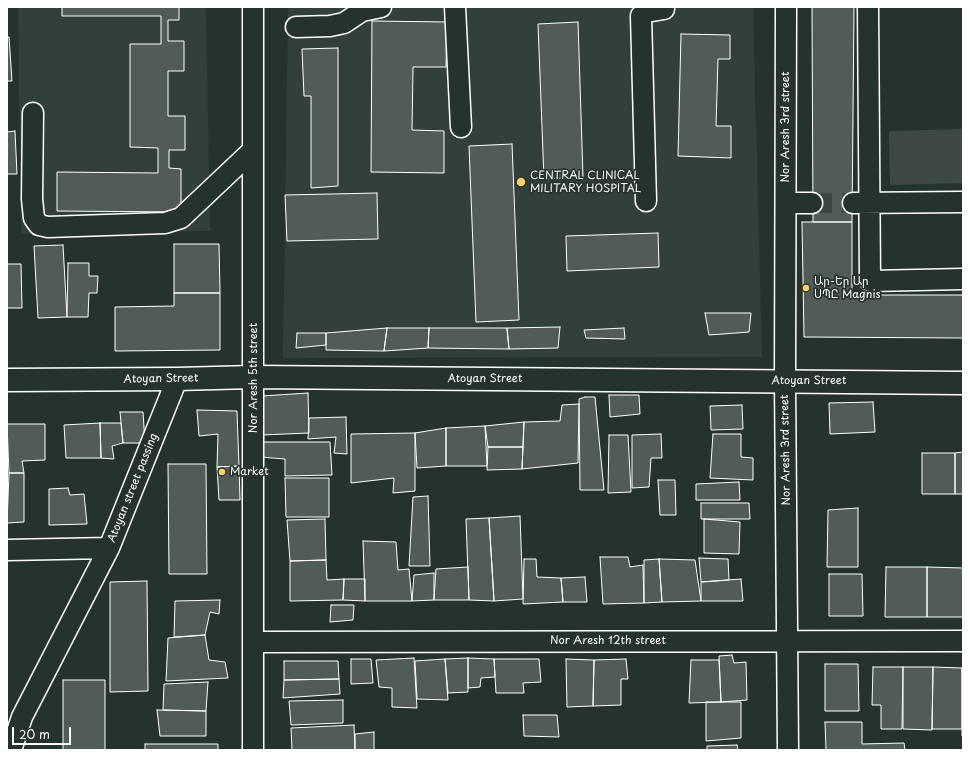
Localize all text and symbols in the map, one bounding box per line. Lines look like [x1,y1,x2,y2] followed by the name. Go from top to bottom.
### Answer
[779,71,793,183] street label: Nor Aresh 3rd street
[530,169,641,195] place label: CENTRAL CLINICAL MILITARY HOSPITAL
[515,176,527,188] marker: CENTRAL CLINICAL MILITARY HOSPITAL
[814,275,880,301] place label: Ար-Եր Ար ՍՊԸ Magnis
[801,283,811,293] marker: Ար-Եր Ար ՍՊԸ Magnis
[247,323,261,433] street label: Nor Aresh 5th street
[123,372,199,386] street label: Atoyan Street
[448,372,522,386] street label: Atoyan Street
[772,374,846,388] street label: Atoyan Street
[778,394,794,506] street label: Nor Aresh 3rd street
[105,432,161,544] street label: Atoyan street passing
[230,465,269,479] place label: Market
[217,467,227,477] marker: Market
[550,634,666,648] street label: Nor Aresh 12th street
[14,719,73,745] scale bar
[19,725,50,743] text: 20 m

